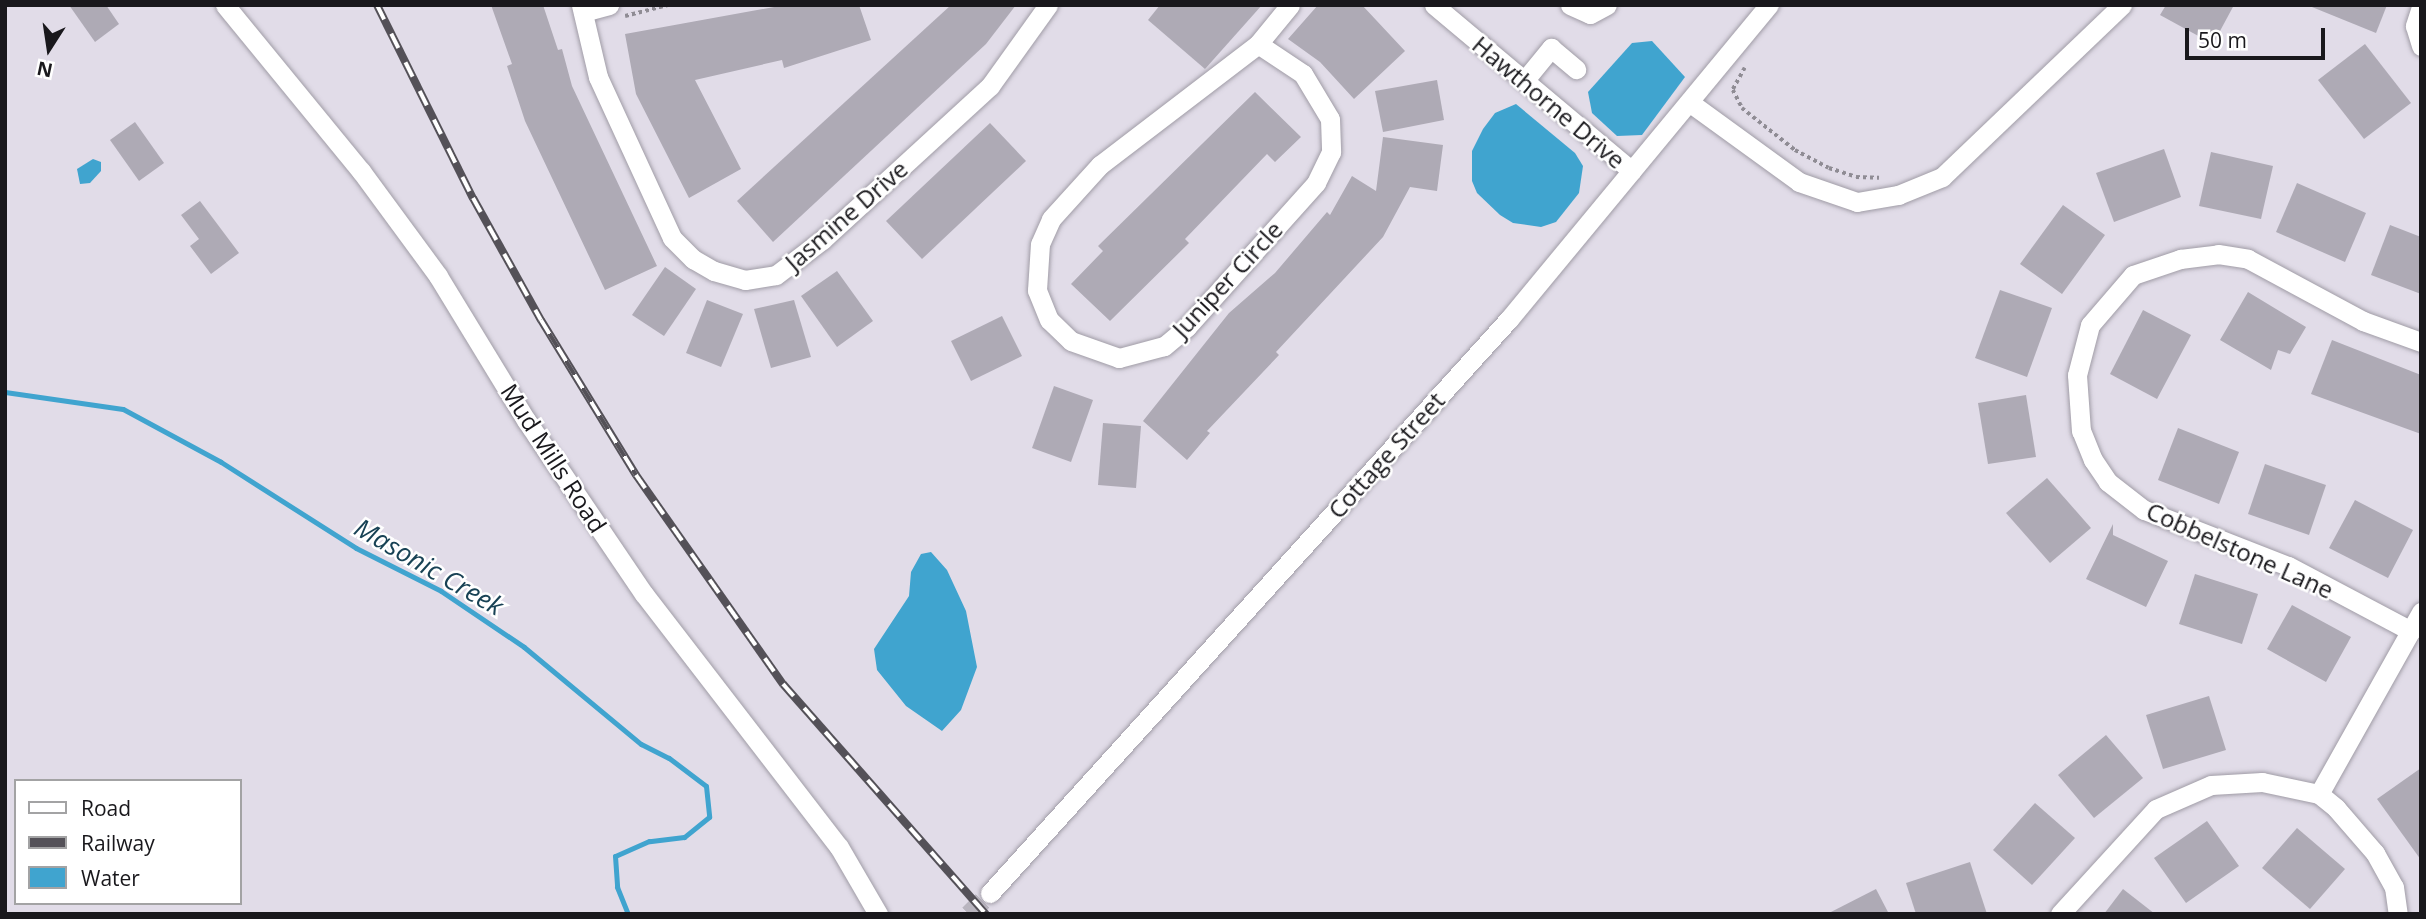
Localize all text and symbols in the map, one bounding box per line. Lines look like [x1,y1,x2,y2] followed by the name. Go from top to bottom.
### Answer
[14,14,84,84] north arrow
[2188,14,2328,58] scale bar
[2198,26,2247,54] text: 50 m
[1467,30,1631,174] street label: Hawthorne Drive
[34,55,55,84] text: N
[779,154,913,276] street label: Jasmine Drive
[1166,215,1288,343] street label: Juniper Circle
[495,378,613,538] street label: Mud Mills Road
[1322,386,1450,524] street label: Cottage Street
[2142,496,2338,604] street label: Cobbelstone Lane
[349,512,509,622] water label: Masonic Creek
[14,779,242,905] legend
[81,794,131,822] text: Road
[81,829,155,857] text: Railway
[81,864,140,892] text: Water

